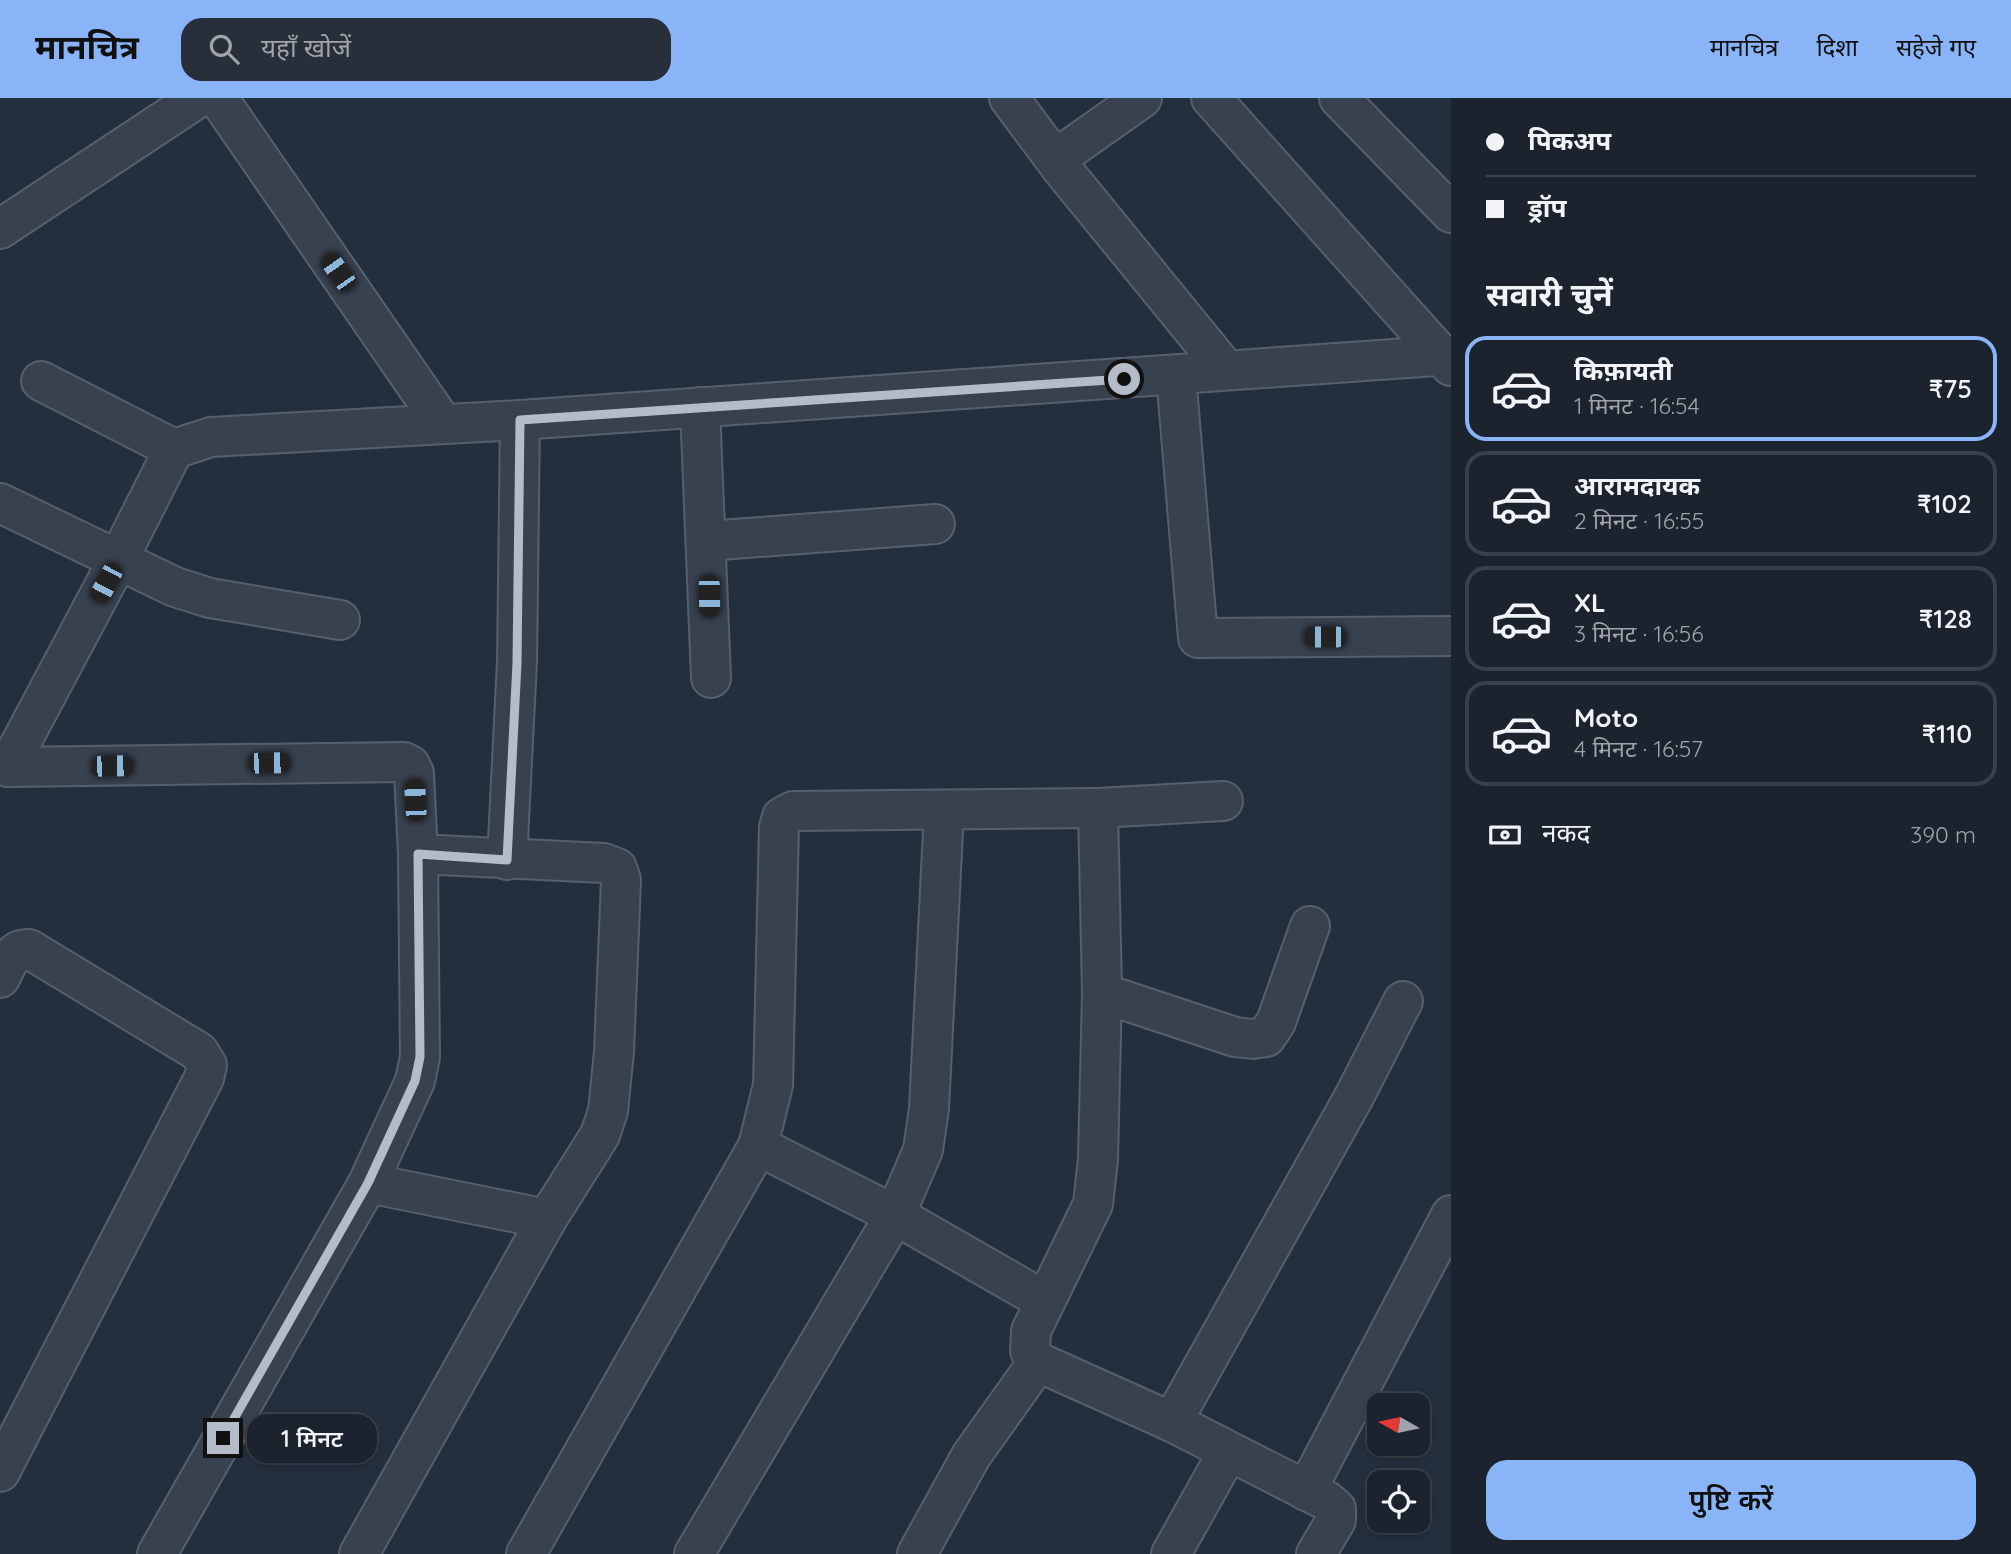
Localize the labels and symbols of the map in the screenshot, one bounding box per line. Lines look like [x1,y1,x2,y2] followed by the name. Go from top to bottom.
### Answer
[318,249,359,295] car
[1108,363,1140,395] route start
[87,560,126,606] car
[699,575,720,617] car
[1305,627,1347,648] car
[248,752,291,774] car
[91,755,134,777] car
[404,778,427,822] car
[1367,1393,1430,1456] north arrow
[248,1414,377,1462] callout: 1 मिनट
[207,1422,239,1454] route end

